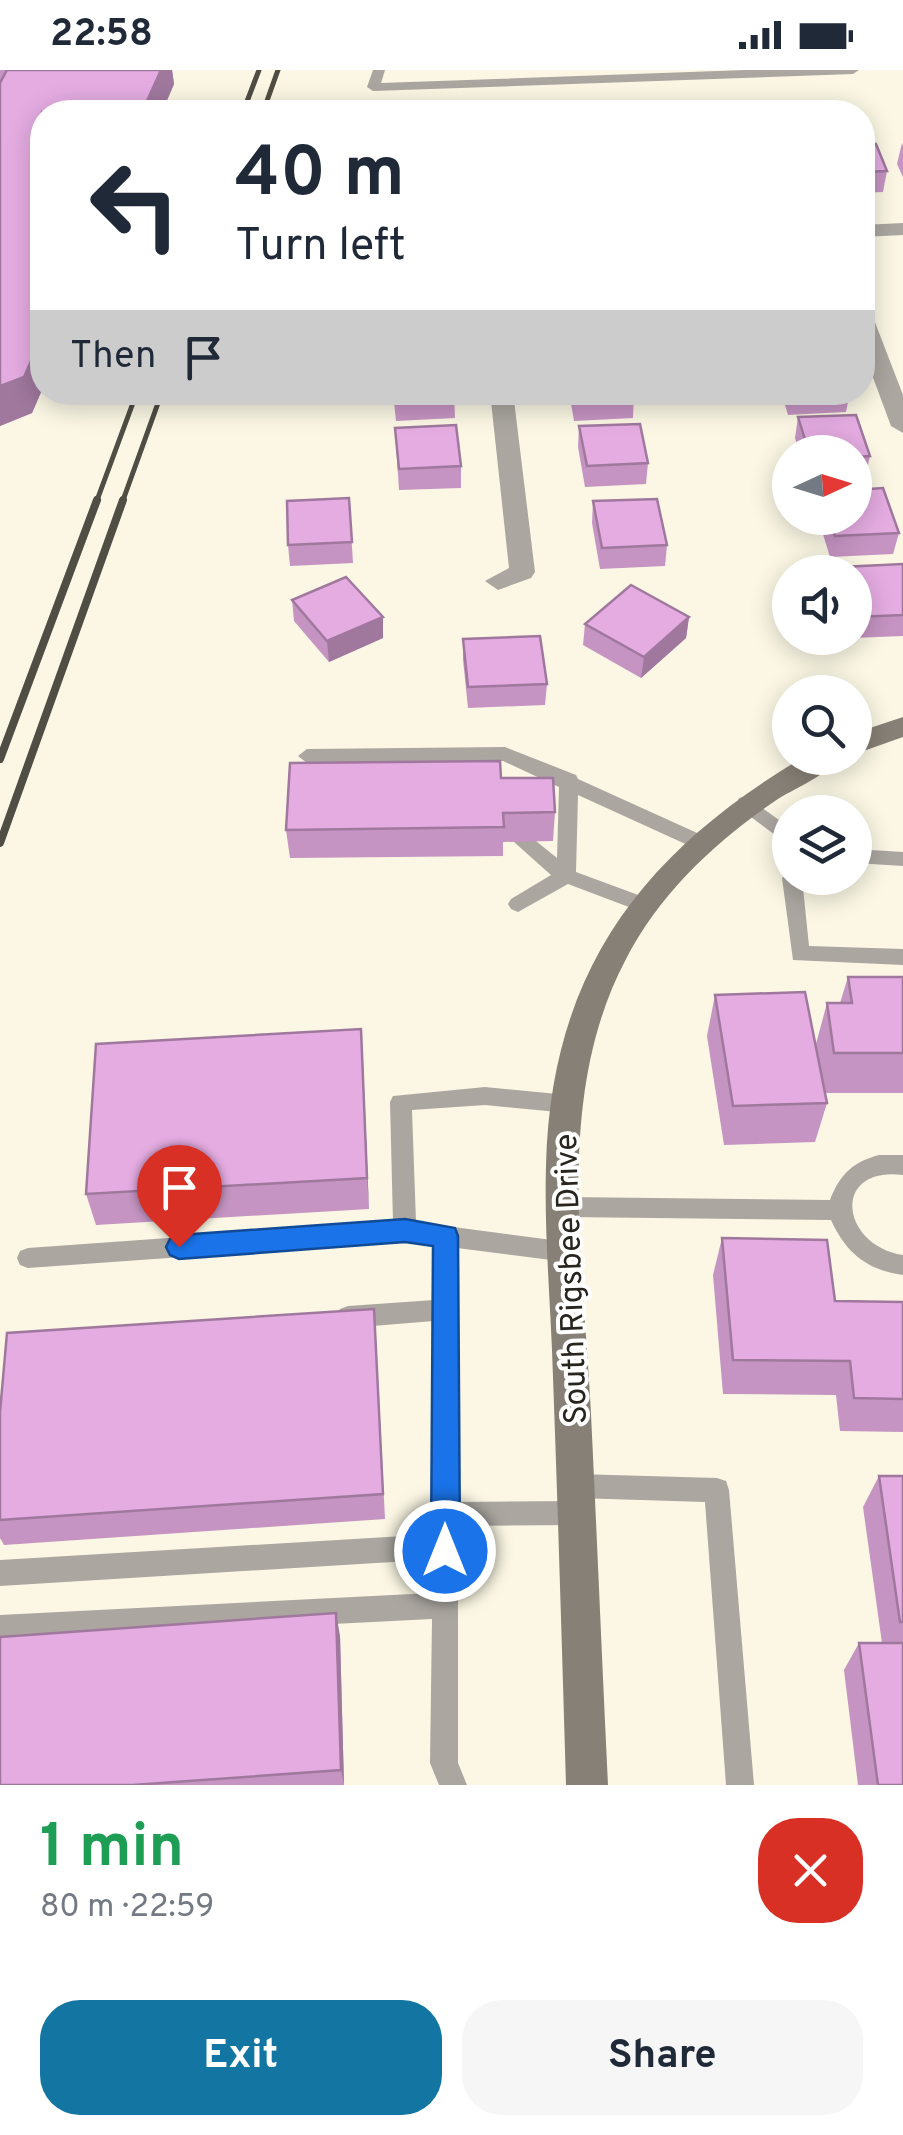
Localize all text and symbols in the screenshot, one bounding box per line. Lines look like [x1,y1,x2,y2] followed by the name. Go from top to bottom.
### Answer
[50,11,153,60] text: 22:58
[235,132,405,221] text: 40 m
[70,140,200,270] icon: left
[235,219,406,276] text: Turn left
[176,330,231,385] icon: arrive
[70,333,156,382] text: Then
[772,435,872,535] north arrow
[772,435,872,895] map controls
[772,555,872,655] button: sound
[772,675,872,775] button: search
[772,795,872,895] button: layers
[548,1133,598,1425] street label: South Rigsbee Drive
[137,1145,222,1248] pin
[152,1160,207,1215] icon: arrive
[393,1499,497,1603] position arrow
[40,1812,184,1888] text: 1 min
[758,1818,863,1923] button: close
[40,1888,214,1928] text: 80 m · 22:59
[40,2000,442,2115] button: Exit
[462,2000,863,2115] button: Share

